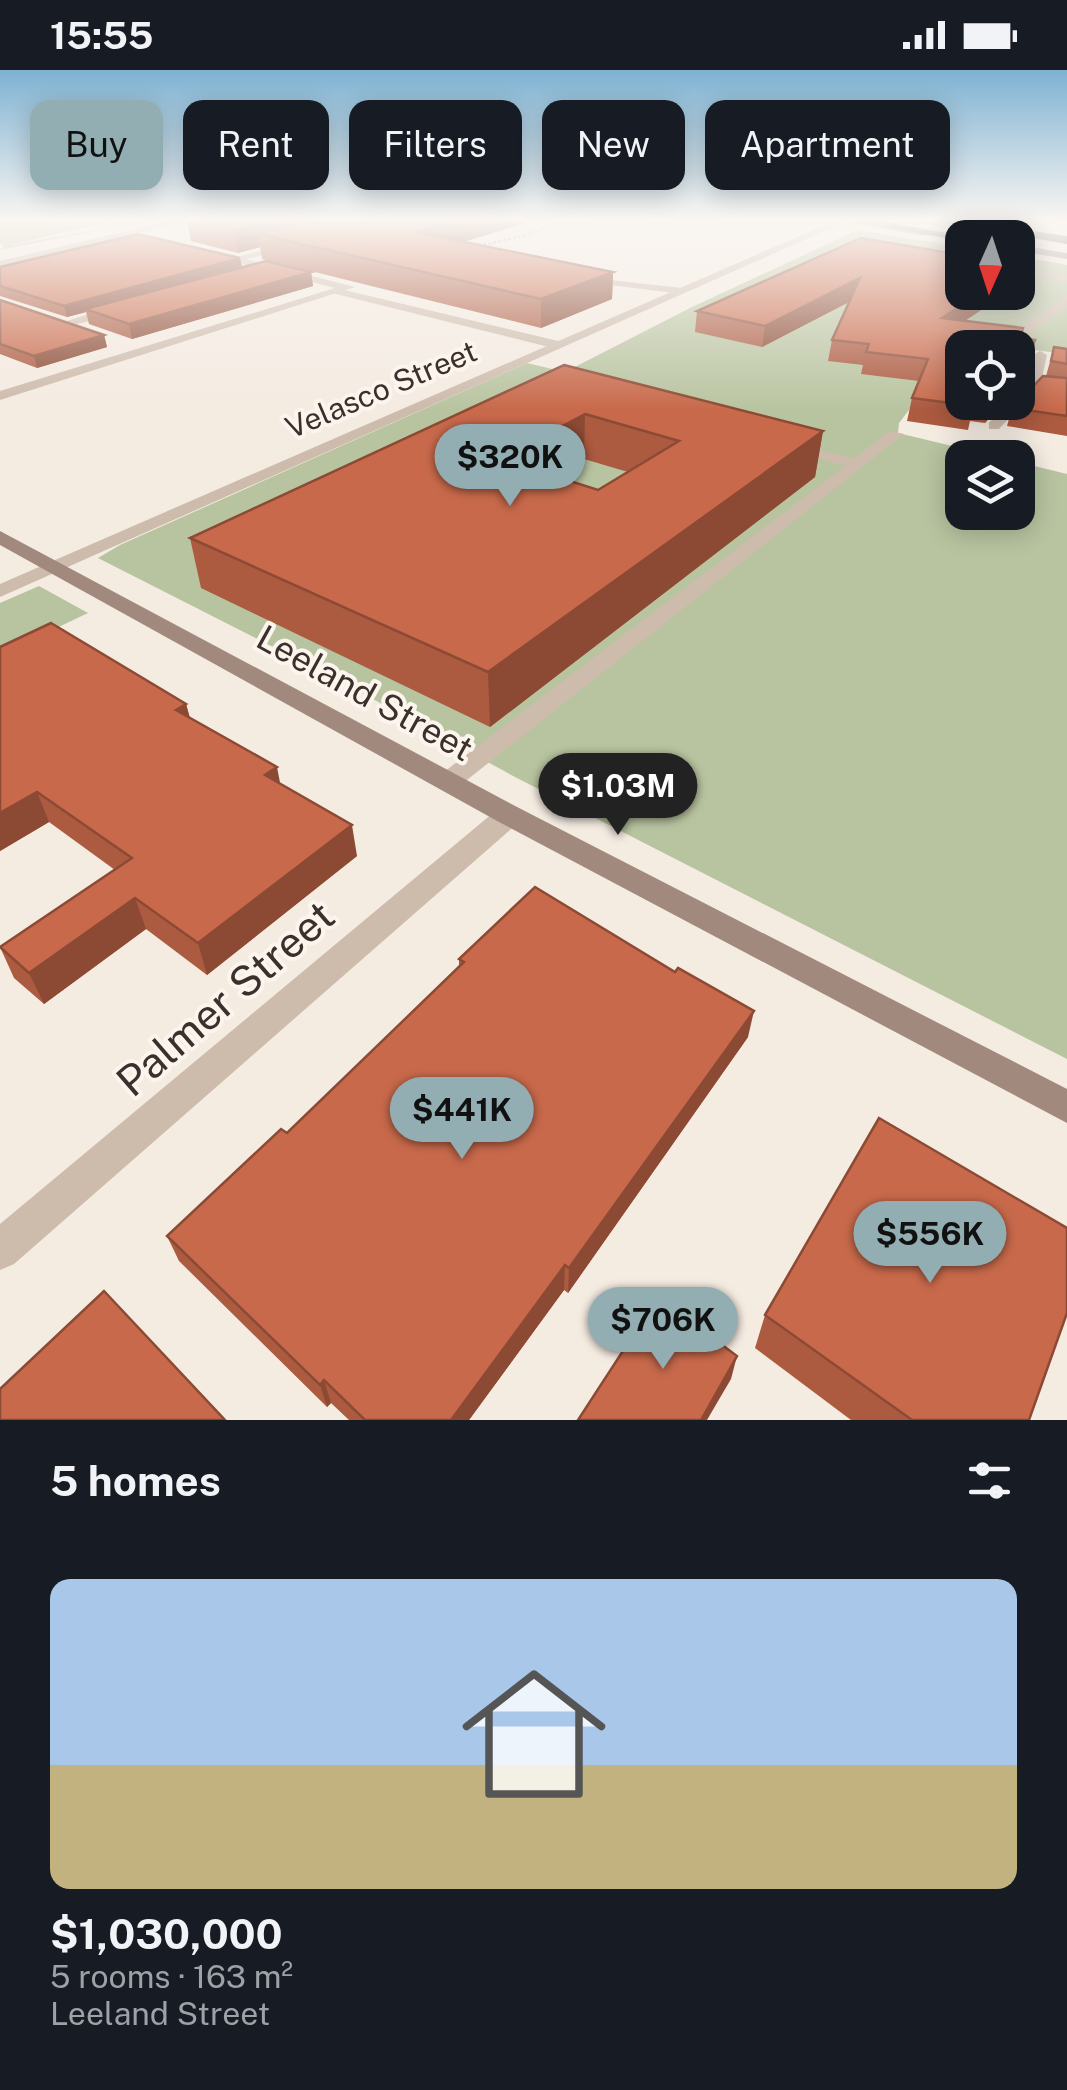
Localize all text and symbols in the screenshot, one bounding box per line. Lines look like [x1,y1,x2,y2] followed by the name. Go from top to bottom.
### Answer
[50,13,153,58] text: 15:55
[30,100,163,190] chip: Buy
[183,100,329,190] chip: Rent
[349,100,522,190] chip: Filters
[542,100,685,190] chip: New
[705,100,950,190] chip: Apartment
[945,220,1035,310] north arrow
[945,220,1035,530] map controls
[945,330,1035,420] button: locate
[280,333,482,445] street label: Velasco Street
[440,424,580,509] pin: $320K
[457,438,563,475] text: $320K
[945,440,1035,530] button: layers
[250,617,480,769] street label: Leeland Street
[537,753,699,838] pin: $1.03M
[560,767,676,804] text: $1.03M
[106,890,344,1106] street label: Palmer Street
[392,1077,532,1162] pin: $441K
[412,1091,512,1128] text: $441K
[860,1201,1000,1286] pin: $556K
[875,1215,985,1252] text: $556K
[593,1287,733,1372] pin: $706K
[610,1301,716,1338] text: $706K
[962,1453,1017,1508] icon: filters
[50,1456,221,1505] text: 5 homes
[444,1644,624,1824] icon: home
[50,1909,283,1958] text: $1,030,000
[50,1958,293,1995] text: 5 rooms · 163 m²
[50,1995,270,2032] text: Leeland Street

